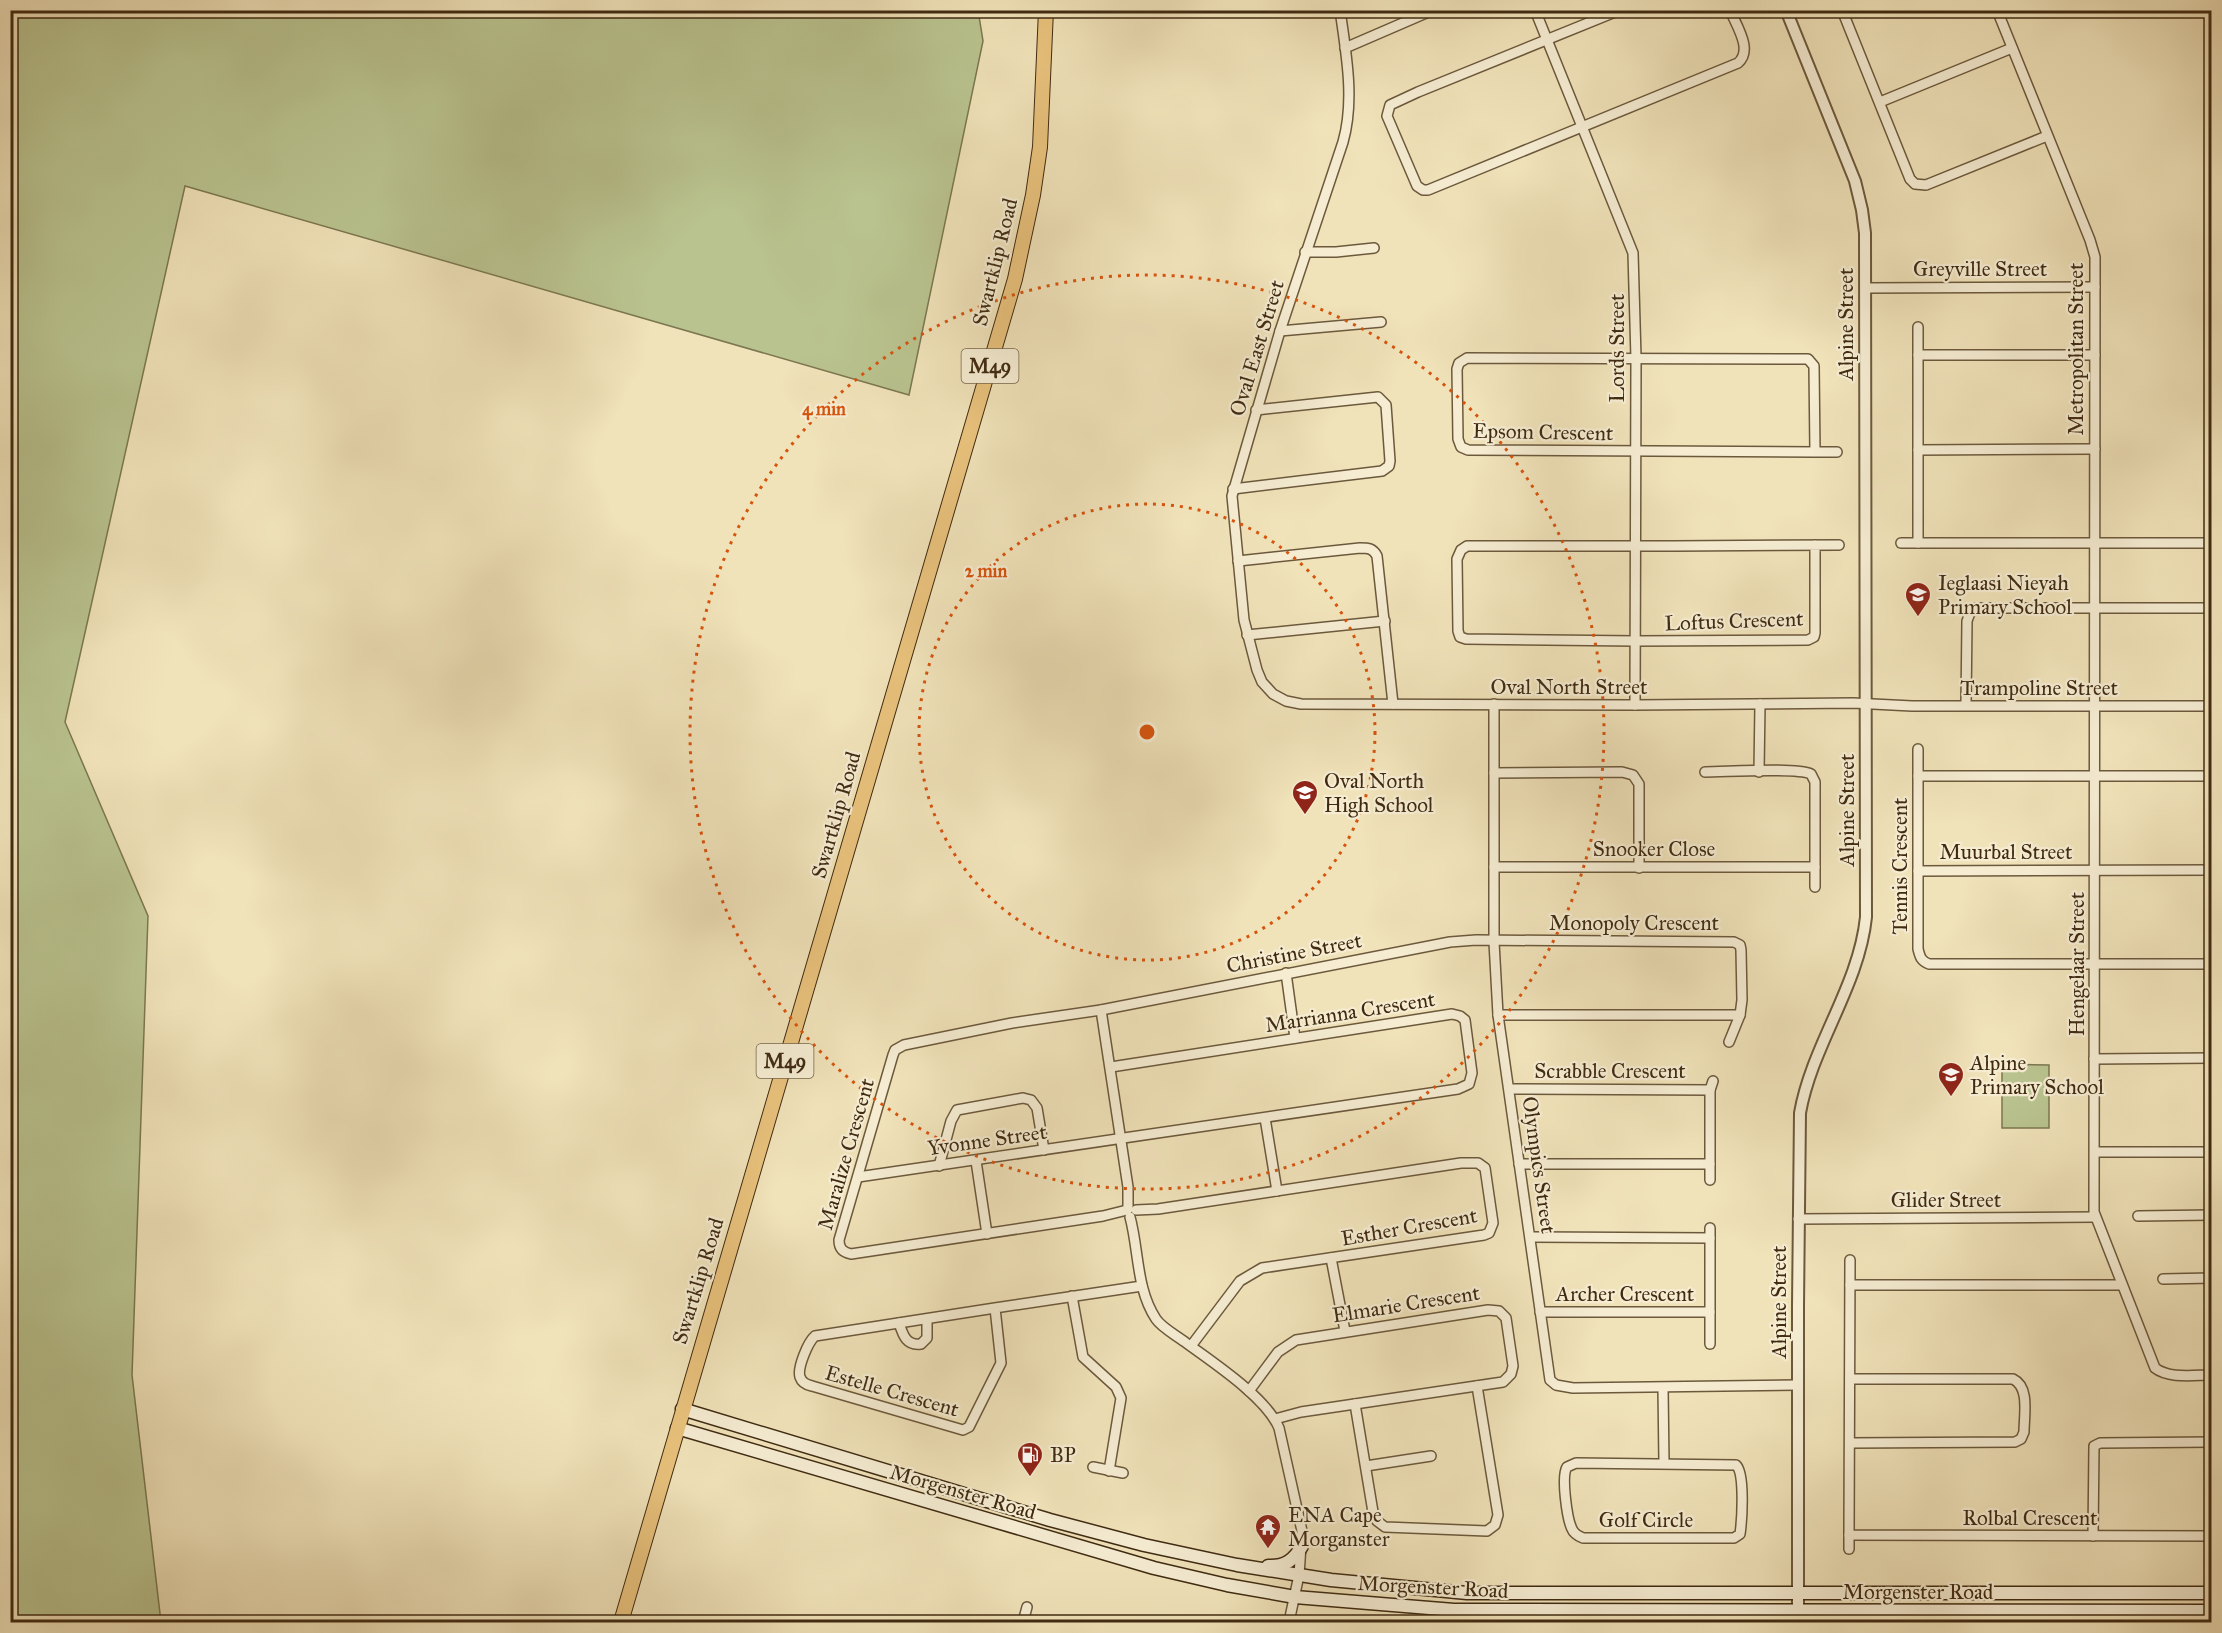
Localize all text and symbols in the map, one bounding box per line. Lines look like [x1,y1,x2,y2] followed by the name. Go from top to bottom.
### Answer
[967,195,1024,329] street label: Swartklip Road
[1913,256,2048,282] street label: Greyville Street
[2063,262,2089,436] street label: Metropolitan Street
[1833,267,1859,381] street label: Alpine Street
[1224,276,1290,419] street label: Oval East Street
[1604,293,1630,402] street label: Lords Street
[962,349,1018,383] road number: M49
[802,398,846,421] text: 4 min
[1472,418,1614,446] street label: Epsom Crescent
[965,560,1008,582] text: 2 min
[1938,570,2072,620] place label: Ieglaasi Nieyah Primary School
[1903,580,1933,618] school or university icon: Ieglaasi Nieyah Primary School
[1664,606,1804,636] street label: Loftus Crescent
[1491,674,1648,700] street label: Oval North Street
[1960,675,2118,701] street label: Trampoline Street
[1137,722,1157,742] centre of rings
[805,748,867,881] street label: Swartklip Road
[1834,753,1860,867] street label: Alpine Street
[1324,768,1434,818] place label: Oval North High School
[1290,778,1320,816] school or university icon: Oval North High School
[1887,797,1913,934] street label: Tennis Crescent
[1593,836,1716,862] street label: Snooker Close
[1939,839,2073,865] street label: Muurbal Street
[2064,891,2090,1036] street label: Hengelaar Street
[1549,910,1719,936] street label: Monopoly Crescent
[1224,927,1364,979] street label: Christine Street
[1263,986,1437,1038] street label: Marrianna Crescent
[756,1044,814,1078] road number: M49
[1969,1050,2104,1100] place label: Alpine Primary School
[1534,1058,1686,1084] street label: Scrabble Crescent
[1936,1060,1966,1098] school or university icon: Alpine Primary School
[812,1075,880,1233] street label: Maralize Crescent
[1517,1095,1562,1236] street label: Olympics Street
[926,1119,1049,1161] street label: Yvonne Street
[1891,1187,2002,1213] street label: Glider Street
[1339,1202,1480,1252] street label: Esther Crescent
[666,1214,730,1347] street label: Swartklip Road
[1766,1245,1792,1359] street label: Alpine Street
[1330,1279,1482,1328] street label: Elmarie Crescent
[1555,1281,1695,1307] street label: Archer Crescent
[822,1359,963,1423] street label: Estelle Crescent
[1015,1440,1045,1478] fuel station icon: BP
[1050,1442,1076,1468] place label: BP
[887,1459,1040,1525] street label: Morgenster Road
[1288,1502,1390,1552] place label: ENA Cape Morganster
[1963,1505,2098,1531] street label: Rolbal Crescent
[1599,1507,1693,1533] street label: Golf Circle
[1253,1512,1283,1550] temple icon: ENA Cape Morganster
[1357,1570,1509,1604] street label: Morgenster Road
[1843,1579,1994,1605] street label: Morgenster Road

